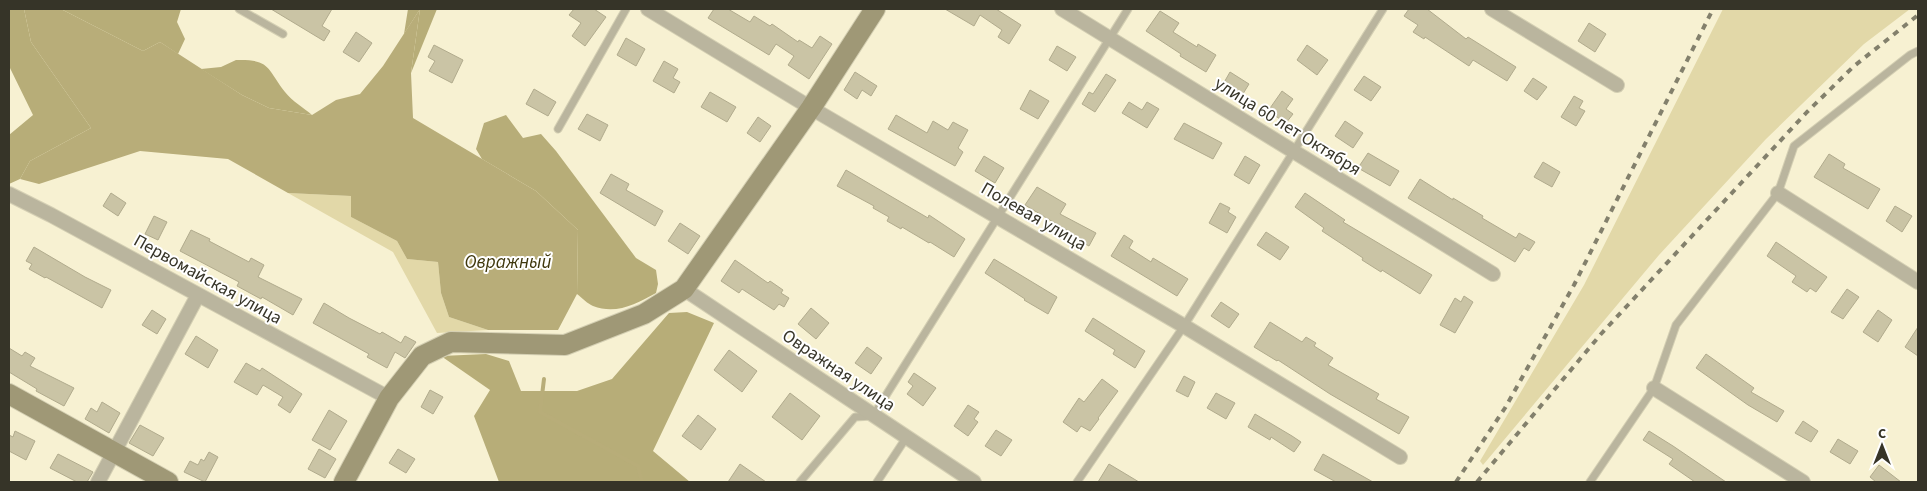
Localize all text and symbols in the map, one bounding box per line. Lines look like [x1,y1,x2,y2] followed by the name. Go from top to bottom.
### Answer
[1209,71,1366,182] street label: улица 60 лет Октября
[976,176,1091,257] street label: Полевая улица
[129,228,286,331] street label: Первомайская улица
[465,249,552,276] water label: Овражный
[777,323,900,418] street label: Овражная улица
[1857,421,1907,471] north arrow
[1878,424,1886,444] text: С

